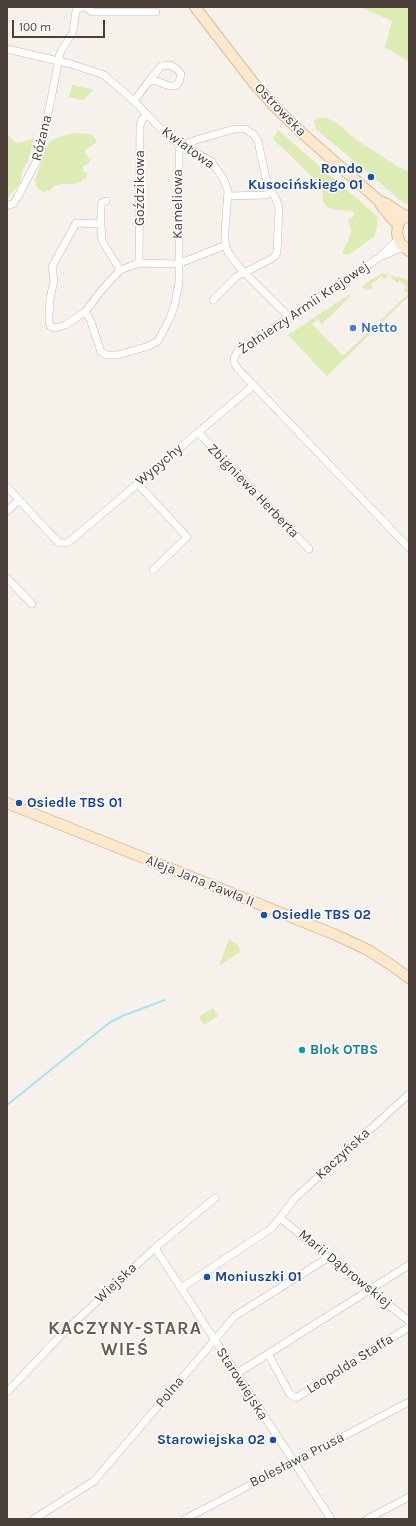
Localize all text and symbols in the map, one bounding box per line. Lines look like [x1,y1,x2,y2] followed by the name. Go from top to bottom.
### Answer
[14,12,107,38] scale bar
[19,20,51,34] text: 100 m
[251,80,309,140] street label: Ostrowska
[28,113,56,163] street label: Różana
[158,123,218,173] street label: Kwiatowa
[132,150,148,226] street label: Goździkowa
[248,161,363,194] place label: Rondo Kusocińskiego 01
[170,169,186,239] street label: Kameliowa
[366,172,376,182] marker: Rondo Kusocińskiego 01
[235,258,373,358] street label: Żołnierzy Armii Krajowej
[361,320,397,336] place label: Netto
[348,323,358,333] marker: Netto
[204,440,302,542] street label: Zbigniewa Herberta
[132,441,186,489] street label: Wypychy
[27,795,123,811] place label: Osiedle TBS 01
[14,798,24,808] marker: Osiedle TBS 01
[143,852,257,910] street label: Aleja Jana Pawła II
[272,907,371,923] place label: Osiedle TBS 02
[259,910,269,920] marker: Osiedle TBS 02
[310,1042,378,1058] place label: Blok OTBS
[297,1045,307,1055] marker: Blok OTBS
[312,1125,374,1183] street label: Kaczyńska
[295,1226,395,1312] street label: Marii Dąbrowskiej
[92,1259,140,1307] street label: Wiejska
[215,1269,302,1285] place label: Moniuszki 01
[202,1272,212,1282] marker: Moniuszki 01
[48,1318,202,1360] district label: KACZYNY-STARA WIEŚ
[303,1331,397,1397] street label: Leopolda Staffa
[212,1345,272,1423] street label: Starowiejska
[152,1373,188,1411] street label: Polna
[247,1429,347,1491] street label: Bolesława Prusa
[157,1432,265,1448] place label: Starowiejska 02
[268,1435,278,1445] marker: Starowiejska 02

